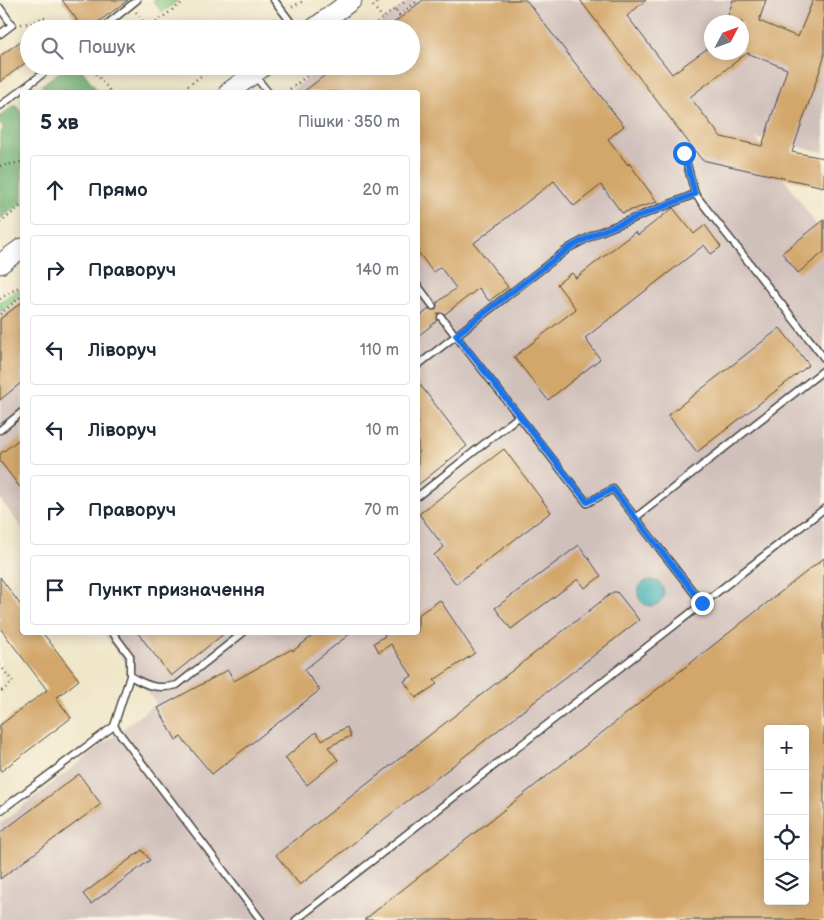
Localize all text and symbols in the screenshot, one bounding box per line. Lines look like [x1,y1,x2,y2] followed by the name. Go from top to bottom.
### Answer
[704,15,749,60] north arrow
[20,20,420,75] search box
[38,34,66,62] icon: search
[78,36,136,59] text: Пошук
[40,110,79,135] text: 5 хв
[298,113,400,132] text: Пішки · 350 m
[673,142,696,165] route start
[41,176,69,204] icon: ahead
[88,179,148,202] text: Прямо
[363,181,399,200] text: 20 m
[41,256,69,284] icon: right
[88,259,176,282] text: Праворуч
[356,261,399,280] text: 140 m
[41,336,69,364] icon: left
[88,339,157,362] text: Ліворуч
[360,341,399,360] text: 110 m
[41,416,69,444] icon: left
[88,419,157,442] text: Ліворуч
[366,421,399,440] text: 10 m
[41,496,69,524] icon: right
[88,499,176,522] text: Праворуч
[364,501,399,520] text: 70 m
[41,576,69,604] icon: arrive
[88,579,265,602] text: Пункт призначення
[691,592,714,615] route end
[764,725,809,905] map controls
[764,725,809,770] button: +
[764,770,809,815] button: −
[764,815,809,860] button: locate
[764,860,809,905] button: layers

